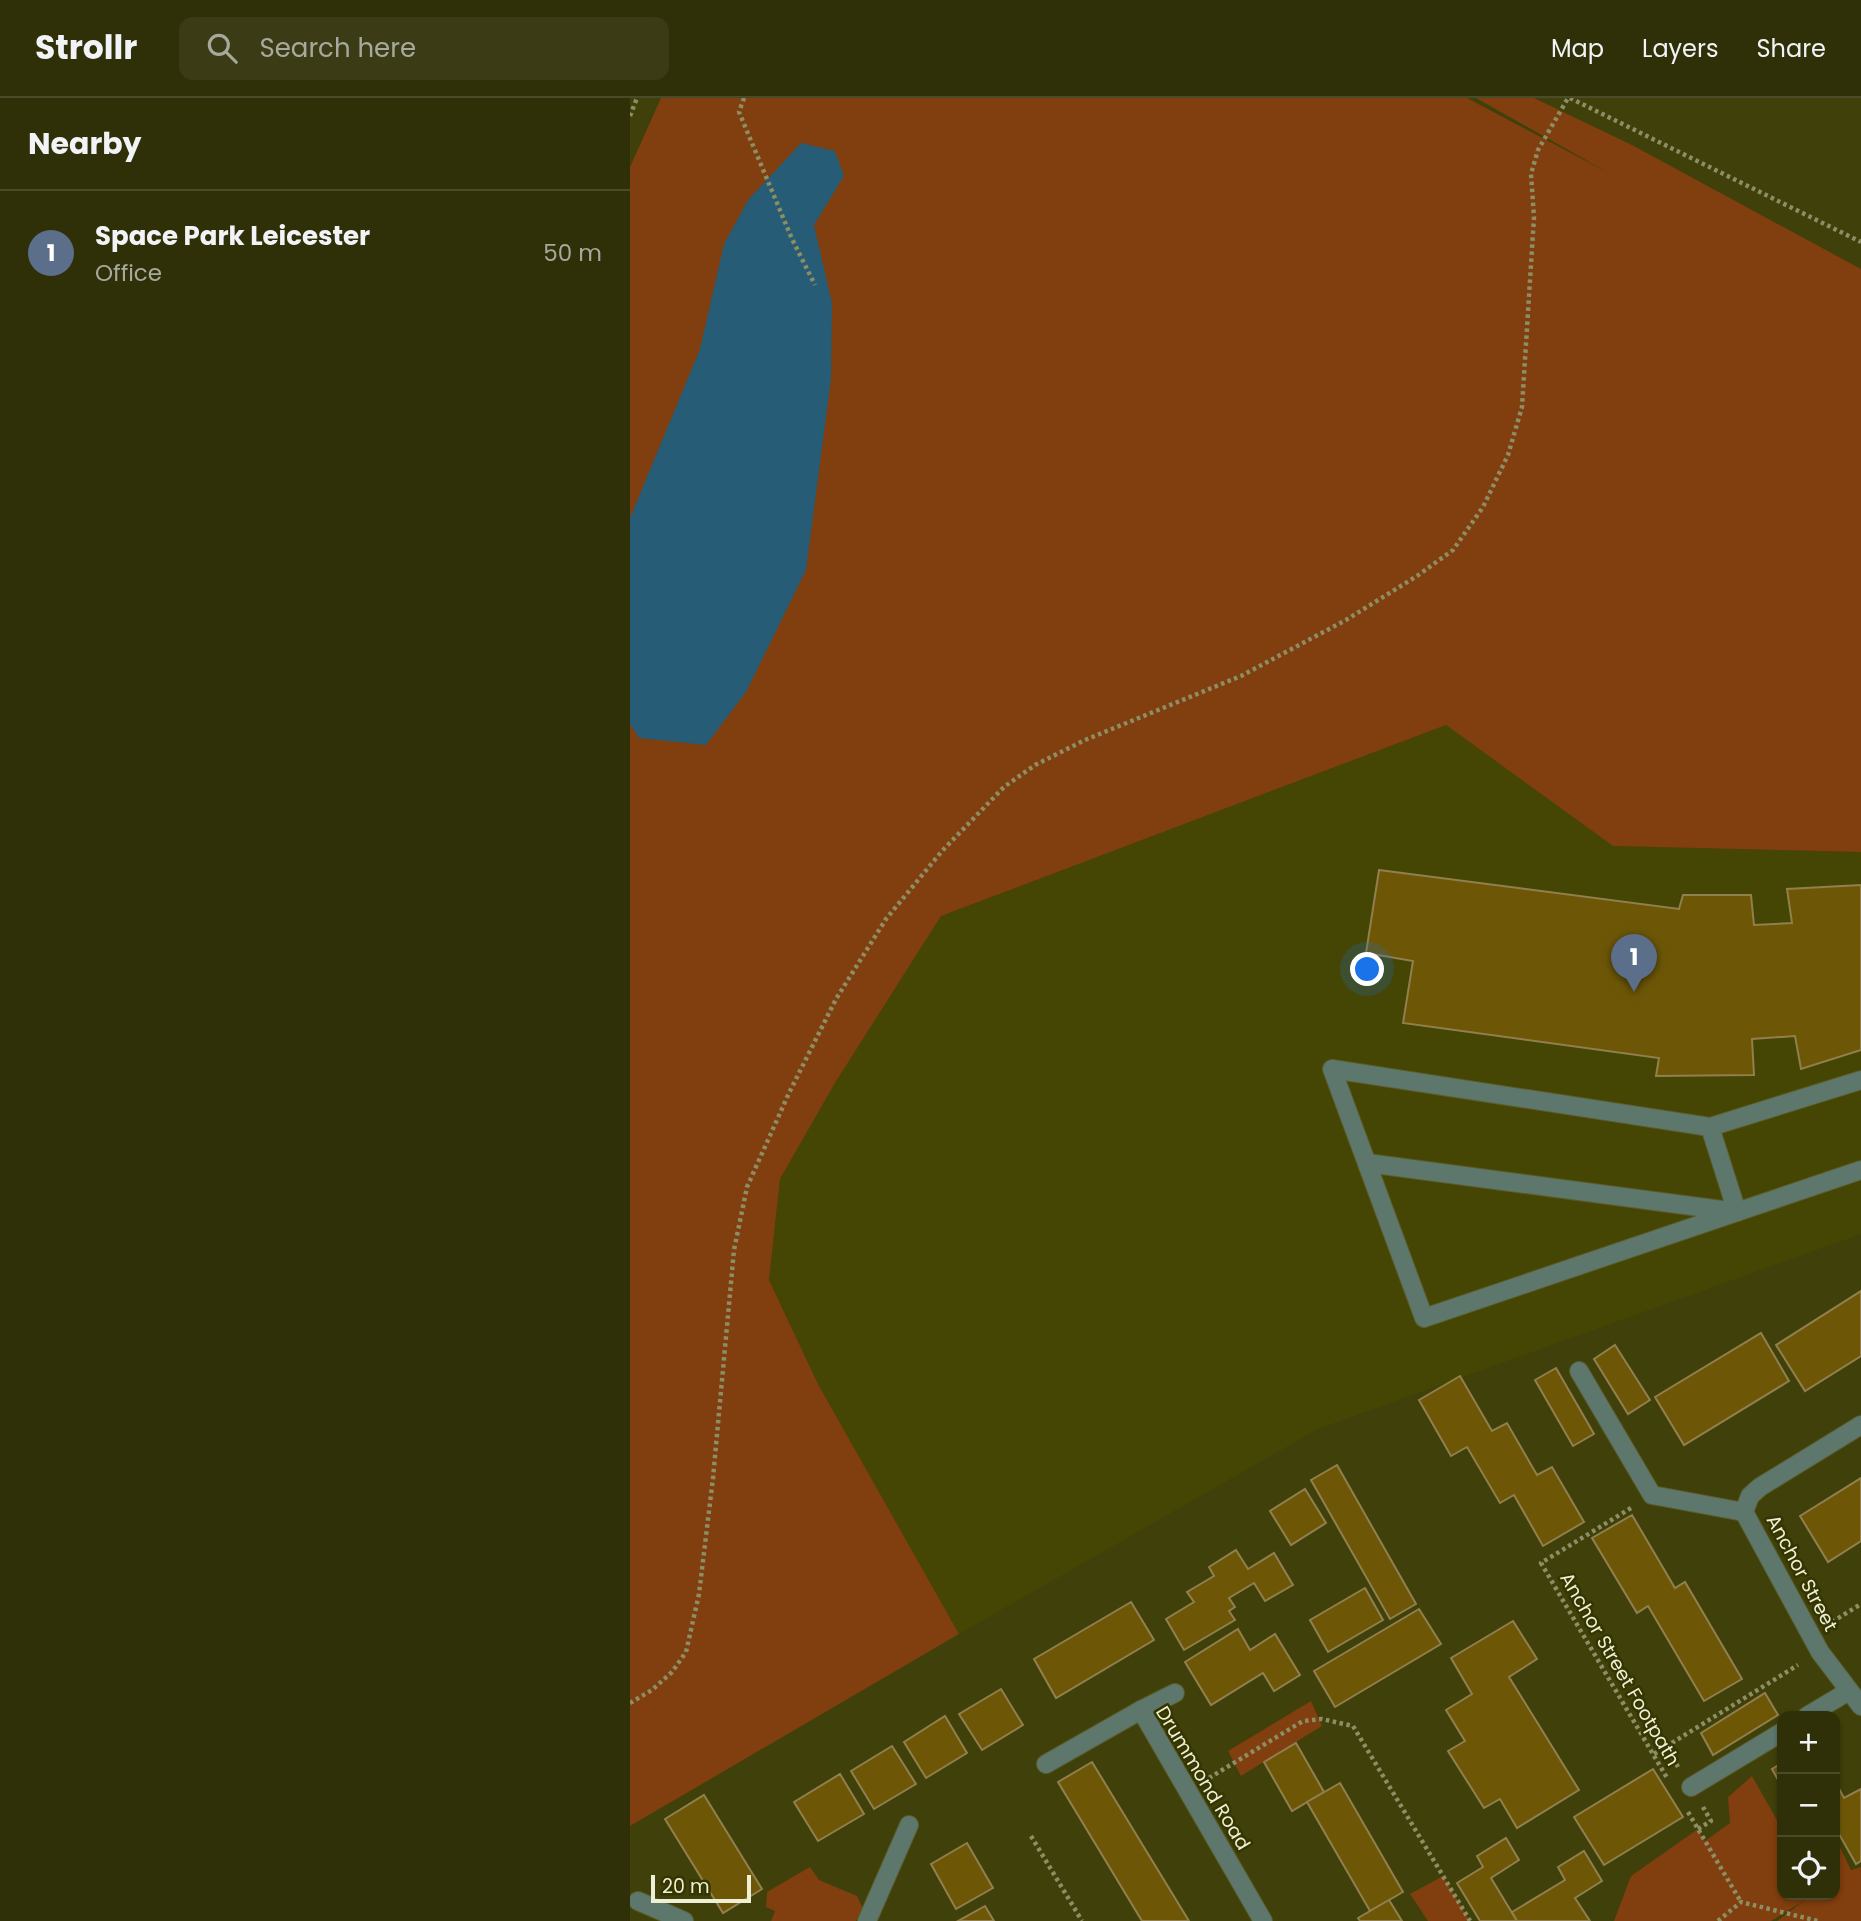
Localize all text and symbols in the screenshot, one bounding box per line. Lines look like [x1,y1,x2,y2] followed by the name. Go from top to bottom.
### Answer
[179,17,669,80] search box
[35,24,137,71] text: Strollr
[203,29,241,67] icon: search
[259,30,416,66] text: Search here
[1551,32,1604,65] text: Map
[1642,32,1718,65] text: Layers
[1756,32,1826,65] text: Share
[28,122,142,165] text: Nearby
[95,218,370,254] text: Space Park Leicester
[47,237,55,269] text: 1
[543,237,602,269] text: 50 m
[95,257,162,289] text: Office
[1611,934,1657,992] pin: 1
[1350,952,1384,986] your location
[1760,1510,1844,1636] street label: Anchor Street
[1553,1567,1687,1771] street label: Anchor Street Footpath
[1149,1701,1257,1855] street label: Drummond Road
[1777,1711,1840,1900] map controls
[1777,1711,1840,1774] button: +
[1777,1774,1840,1837] button: −
[1777,1837,1840,1900] button: locate
[651,1872,751,1904] scale bar
[662,1873,710,1900] text: 20 m

